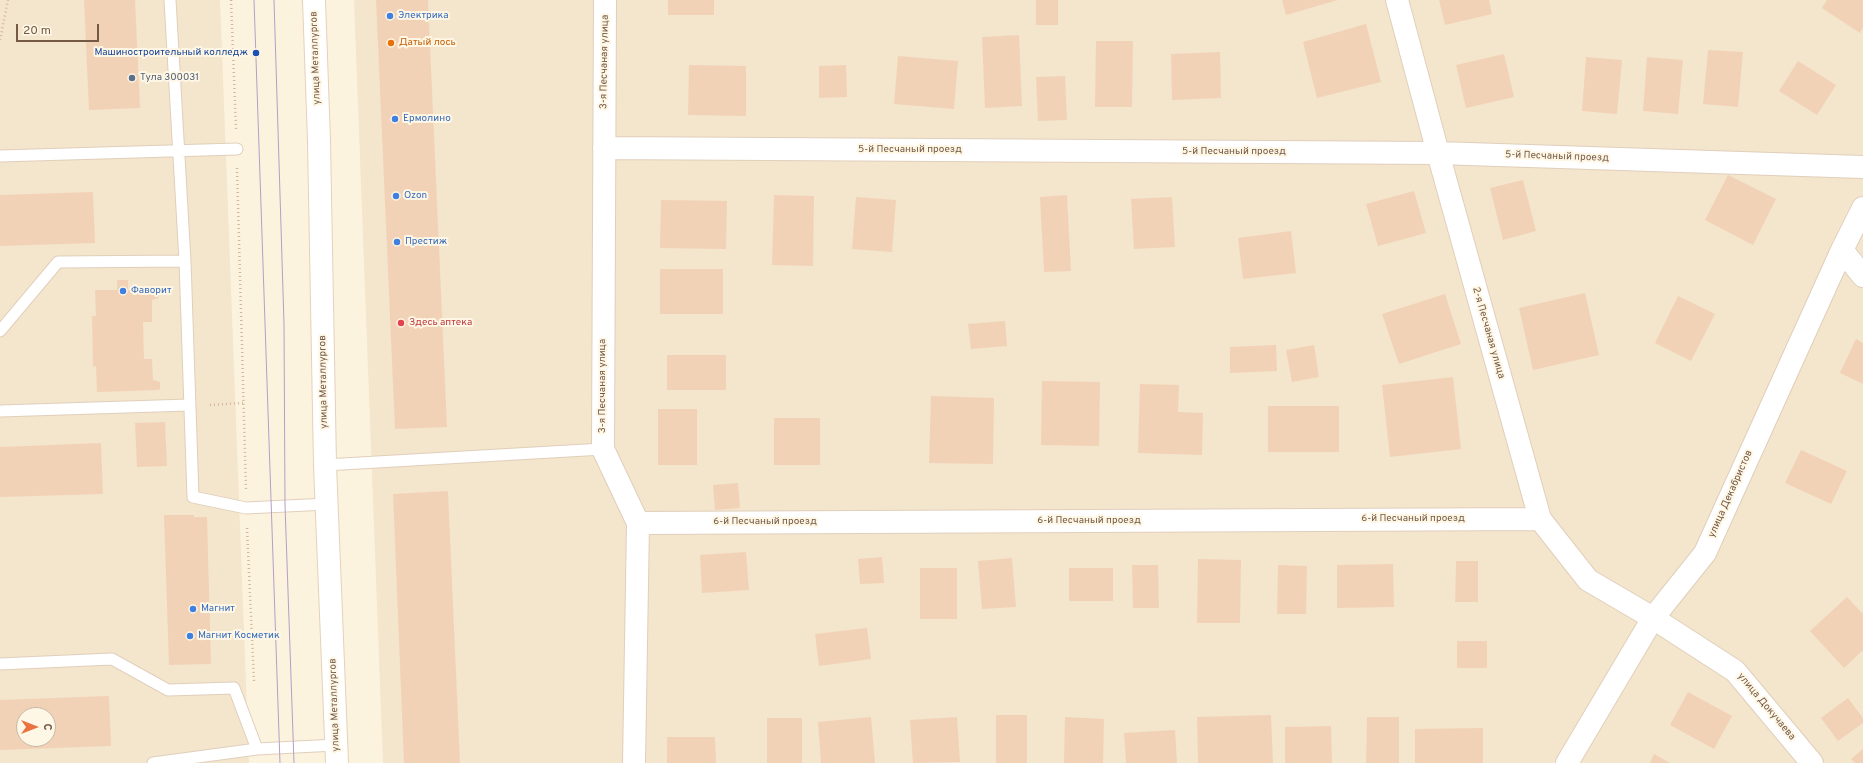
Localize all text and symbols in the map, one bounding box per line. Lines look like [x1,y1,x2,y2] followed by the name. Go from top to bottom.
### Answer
[398,10,449,22] place label: Электрика
[308,11,324,105] street label: улица Металлургов
[385,11,395,21] marker: Электрика
[598,15,612,109] street label: 3-я Песчаная улица
[18,16,101,42] scale bar
[23,23,51,39] text: 20 m
[399,37,456,49] place label: Датый лось
[386,38,396,48] marker: Датый лось
[94,47,248,59] place label: Машиностроительный колледж
[251,48,261,58] marker: Машиностроительный колледж
[140,72,199,84] place label: Тула 300031
[127,73,137,83] marker: Тула 300031
[403,113,451,125] place label: Ермолино
[390,114,400,124] marker: Ермолино
[858,144,962,156] street label: 5-й Песчаный проезд
[1182,146,1286,158] street label: 5-й Песчаный проезд
[1505,149,1609,165] street label: 5-й Песчаный проезд
[404,190,427,202] place label: Ozon
[391,191,401,201] marker: Ozon
[405,236,447,248] place label: Престиж
[392,237,402,247] marker: Престиж
[131,285,172,297] place label: Фаворит
[118,286,128,296] marker: Фаворит
[1469,286,1507,380] street label: 2-я Песчаная улица
[409,317,472,329] place label: Здесь аптека
[396,318,406,328] marker: Здесь аптека
[317,335,331,429] street label: улица Металлургов
[597,339,609,433] street label: 3-я Песчаная улица
[1706,448,1756,540] street label: улица Декабристов
[1361,513,1465,525] street label: 6-й Песчаный проезд
[1037,515,1141,527] street label: 6-й Песчаный проезд
[713,516,817,528] street label: 6-й Песчаный проезд
[201,603,235,615] place label: Магнит
[188,604,198,614] marker: Магнит
[198,630,280,642] place label: Магнит Косметик
[185,631,195,641] marker: Магнит Косметик
[327,658,343,752] street label: улица Металлургов
[1734,671,1798,743] street label: улица Докучаева
[16,707,56,747] north arrow
[40,723,54,731] text: С

